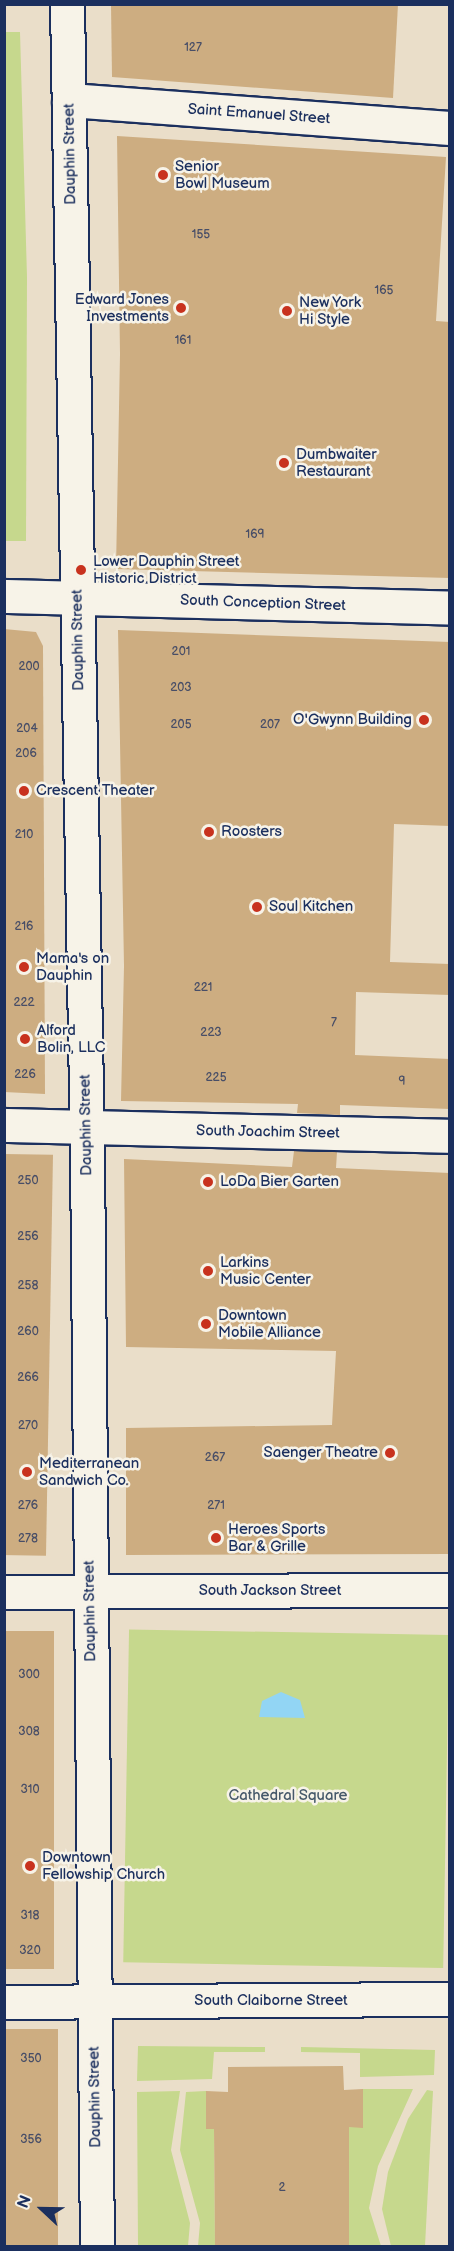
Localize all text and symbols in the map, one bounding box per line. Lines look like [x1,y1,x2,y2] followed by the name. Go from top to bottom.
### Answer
[184,41,202,55] house number: 127
[187,100,331,128] street label: Saint Emanuel Street
[60,103,80,205] street label: Dauphin Street
[175,157,270,192] place label: Senior Bowl Museum
[156,168,170,182] marker: Senior Bowl Museum
[192,228,210,242] house number: 155
[375,284,393,298] house number: 165
[74,290,169,325] place label: Edward Jones Investments
[299,293,362,328] place label: New York Hi Style
[174,301,188,315] marker: Edward Jones Investments
[280,304,294,318] marker: New York Hi Style
[175,334,191,348] house number: 161
[296,445,377,480] place label: Dumbwaiter Restaurant
[277,456,291,470] marker: Dumbwaiter Restaurant
[246,528,264,542] house number: 169
[93,552,240,587] place label: Lower Dauphin Street Historic District
[74,563,88,577] marker: Lower Dauphin Street Historic District
[68,589,88,691] street label: Dauphin Street
[180,591,346,615] street label: South Conception Street
[172,645,190,659] house number: 201
[18,660,40,674] house number: 200
[170,681,192,695] house number: 203
[293,711,412,729] place label: O'Gwynn Building
[417,713,431,727] marker: O'Gwynn Building
[170,718,192,732] house number: 205
[260,718,280,732] house number: 207
[16,722,38,736] house number: 204
[15,747,37,761] house number: 206
[36,782,155,800] place label: Crescent Theater
[17,784,31,798] marker: Crescent Theater
[221,823,282,841] place label: Roosters
[202,825,216,839] marker: Roosters
[15,828,33,842] house number: 210
[269,898,353,916] place label: Soul Kitchen
[250,900,264,914] marker: Soul Kitchen
[15,920,33,934] house number: 216
[36,949,109,984] place label: Mama's on Dauphin
[17,960,31,974] marker: Mama's on Dauphin
[194,981,212,995] house number: 221
[13,996,35,1010] house number: 222
[331,1016,337,1030] house number: 7
[37,1021,105,1056] place label: Alford Bolin, LLC
[200,1026,222,1040] house number: 223
[18,1032,32,1046] marker: Alford Bolin, LLC
[14,1068,36,1082] house number: 226
[205,1071,227,1085] house number: 225
[76,1074,96,1176] street label: Dauphin Street
[399,1075,405,1089] house number: 9
[195,1122,341,1142] street label: South Joachim Street
[220,1173,339,1191] place label: LoDa Bier Garten
[17,1174,39,1188] house number: 250
[201,1175,215,1189] marker: LoDa Bier Garten
[17,1230,39,1244] house number: 256
[220,1253,311,1288] place label: Larkins Music Center
[201,1264,215,1278] marker: Larkins Music Center
[18,1279,38,1293] house number: 258
[218,1306,321,1341] place label: Downtown Mobile Alliance
[199,1317,213,1331] marker: Downtown Mobile Alliance
[17,1325,39,1339] house number: 260
[17,1371,39,1385] house number: 266
[18,1419,38,1433] house number: 270
[263,1444,378,1462] place label: Saenger Theatre
[383,1446,397,1460] marker: Saenger Theatre
[205,1451,225,1465] house number: 267
[39,1454,139,1489] place label: Mediterranean Sandwich Co.
[20,1465,34,1479] marker: Mediterranean Sandwich Co.
[18,1499,38,1513] house number: 276
[207,1499,225,1513] house number: 271
[228,1520,326,1555] place label: Heroes Sports Bar & Grille
[209,1531,223,1545] marker: Heroes Sports Bar & Grille
[18,1532,38,1546] house number: 278
[80,1560,100,1662] street label: Dauphin Street
[198,1582,342,1600] street label: South Jackson Street
[18,1668,40,1682] house number: 300
[18,1725,40,1739] house number: 308
[20,1783,40,1797] house number: 310
[228,1787,348,1805] park label: Cathedral Square
[42,1848,165,1883] place label: Downtown Fellowship Church
[23,1859,37,1873] marker: Downtown Fellowship Church
[20,1909,40,1923] house number: 318
[19,1944,41,1958] house number: 320
[194,1992,348,2010] street label: South Claiborne Street
[85,2046,105,2148] street label: Dauphin Street
[20,2052,42,2066] house number: 350
[20,2133,42,2147] house number: 356
[12,2179,72,2239] north arrow
[278,2181,286,2195] house number: 2
[14,2193,36,2211] text: N

